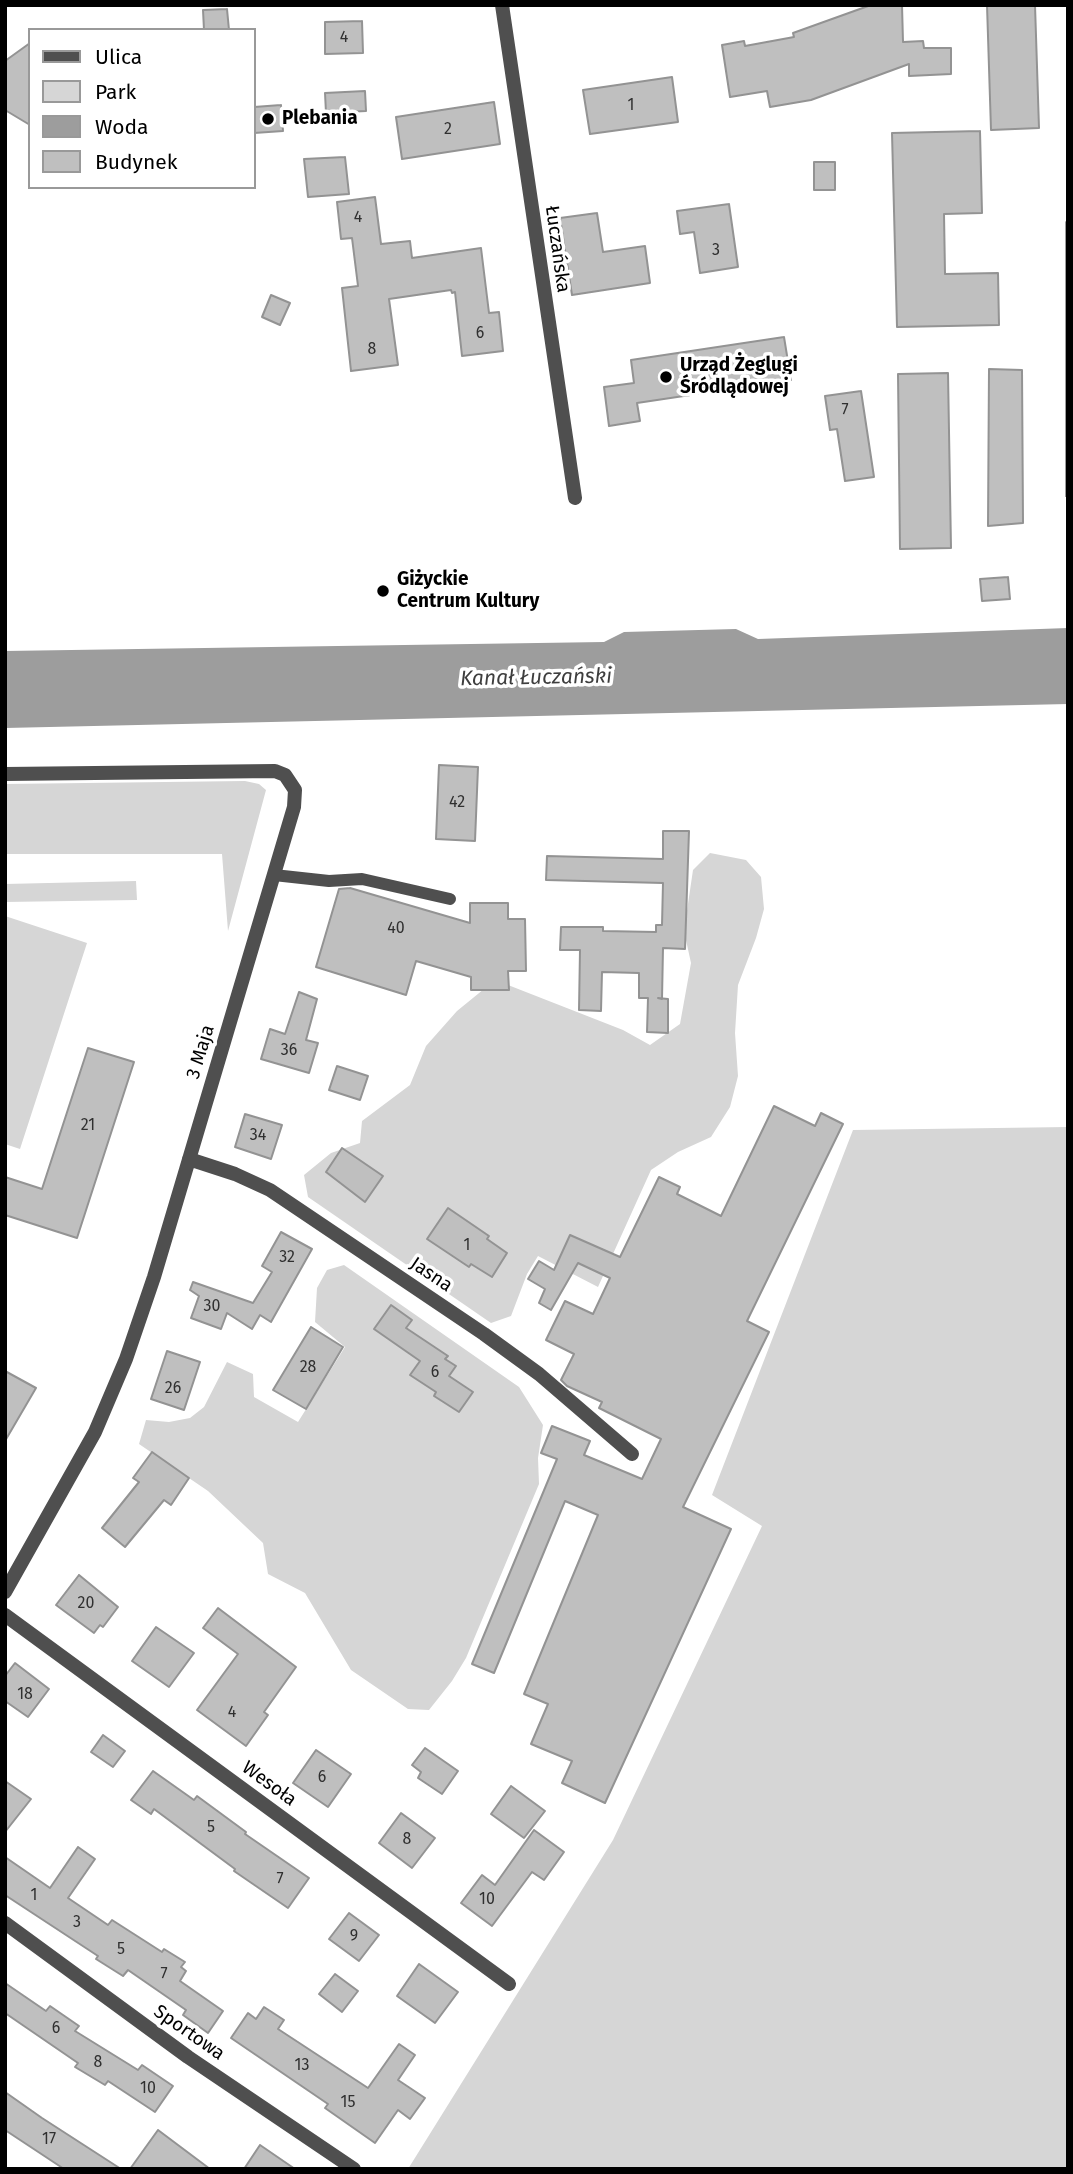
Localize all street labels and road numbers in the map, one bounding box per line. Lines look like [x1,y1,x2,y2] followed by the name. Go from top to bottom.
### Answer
[540,204,574,294] street label: Łuczańska
[182,1022,220,1082] street label: 3 Maja
[405,1253,457,1297] street label: Jasna
[237,1757,301,1811] street label: Wesoła
[149,2000,229,2066] street label: Sportowa

